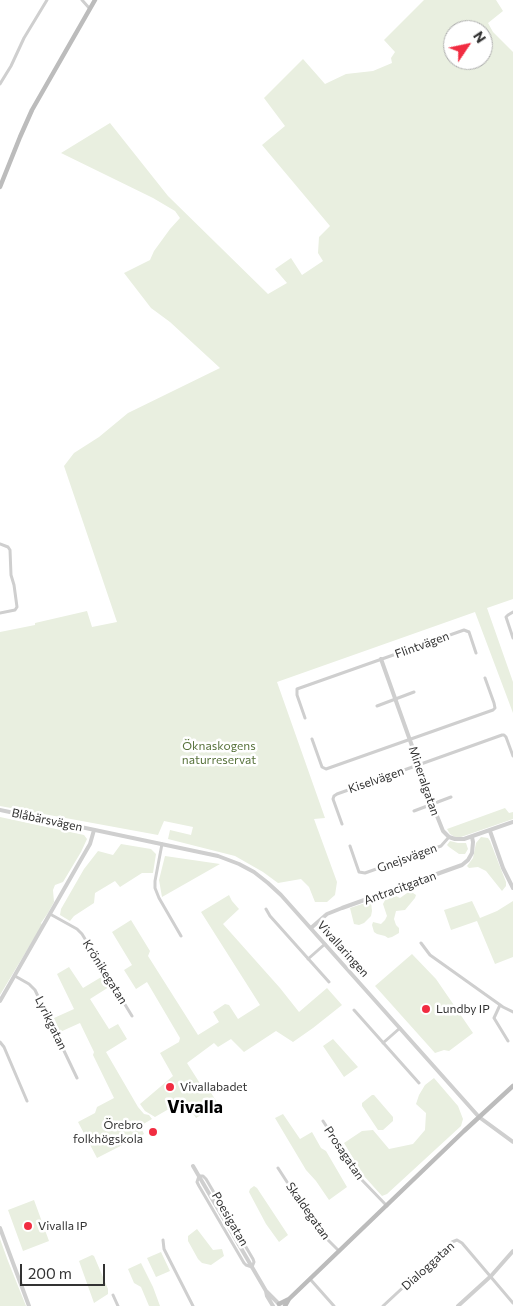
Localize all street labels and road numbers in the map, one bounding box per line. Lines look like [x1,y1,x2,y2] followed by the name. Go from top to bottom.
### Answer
[393,629,451,661] street label: Flintvägen
[405,744,443,818] street label: Mineralgatan
[346,764,406,796] street label: Kiselvägen
[10,805,84,835] street label: Blåbärsvägen
[375,841,439,875] street label: Gnejsvägen
[362,868,438,908] street label: Antracitgatan
[314,918,372,980] street label: Vivallaringen
[80,937,130,1007] street label: Krönikegatan
[32,994,70,1052] street label: Lyrikgatan
[321,1123,367,1183] street label: Prosagatan
[283,1179,333,1243] street label: Skaldegatan
[209,1189,251,1249] street label: Poesigatan
[399,1239,457,1293] street label: Dialoggatan

